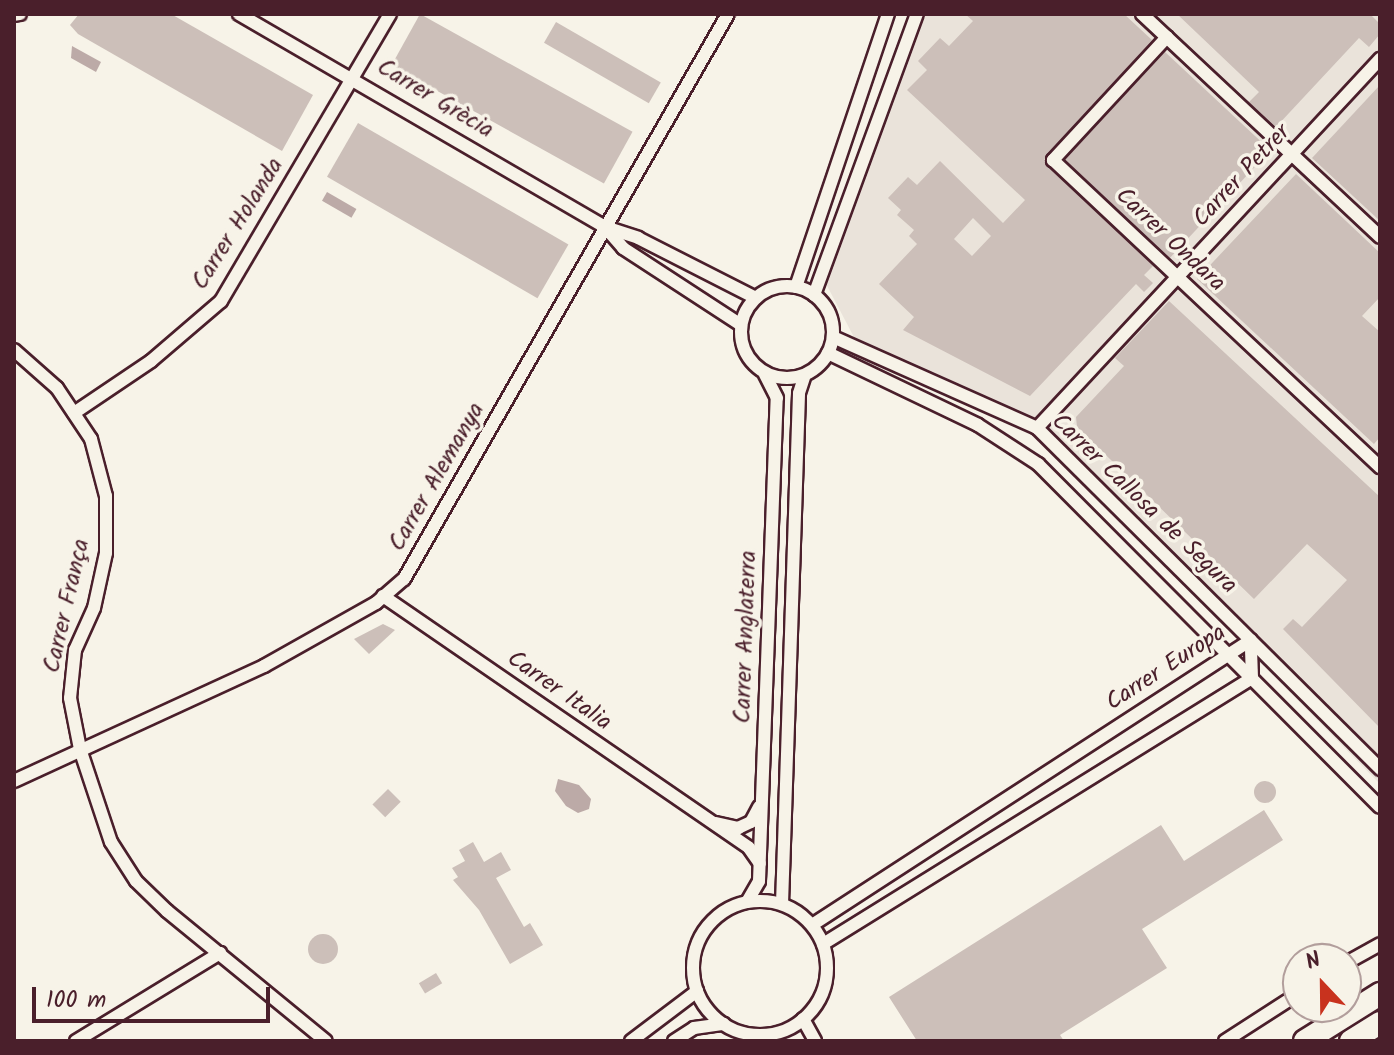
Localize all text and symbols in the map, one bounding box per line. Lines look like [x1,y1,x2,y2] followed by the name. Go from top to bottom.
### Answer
[372,53,498,145] street label: Carrer Grècia
[1187,119,1297,233] street label: Carrer Petrer
[186,153,290,295] street label: Carrer Holanda
[1109,182,1231,298] street label: Carrer Ondara
[383,398,491,556] street label: Carrer Alemanya
[1045,408,1243,600] street label: Carrer Callosa de Segura
[38,536,96,676] street label: Carrer França
[729,550,763,724] street label: Carrer Anglaterra
[1101,619,1231,717] street label: Carrer Europa
[501,645,617,737] street label: Carrer Italia
[1282,943,1362,1023] north arrow
[1301,943,1327,981] text: N
[36,971,274,1021] scale bar
[46,981,106,1020] text: 100 m

